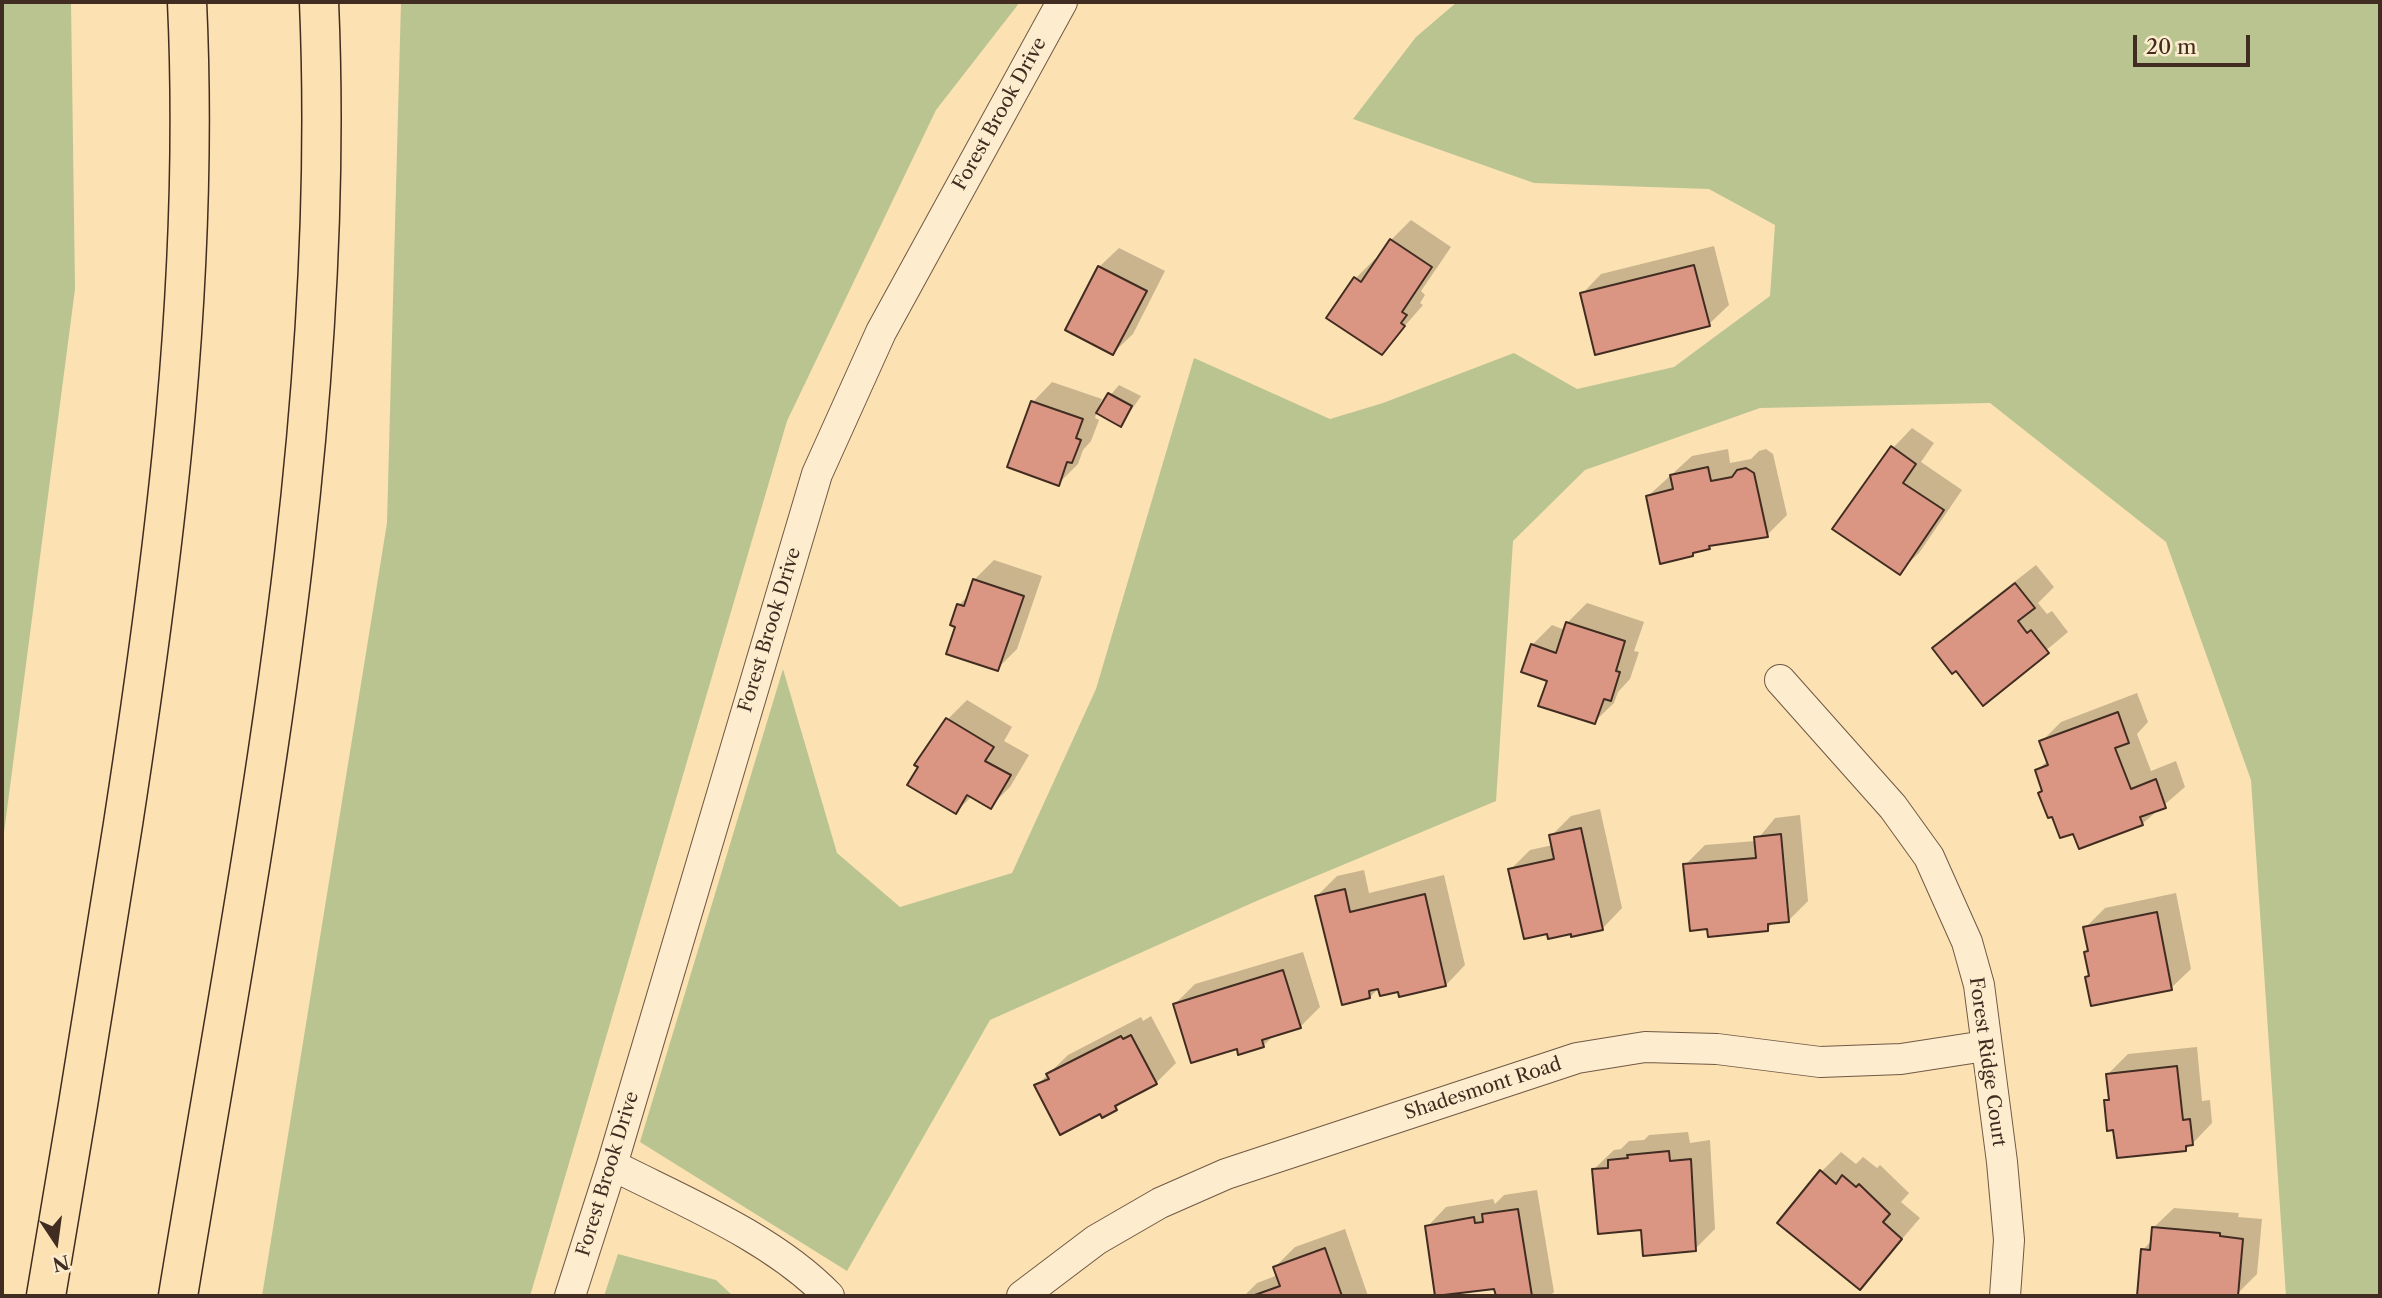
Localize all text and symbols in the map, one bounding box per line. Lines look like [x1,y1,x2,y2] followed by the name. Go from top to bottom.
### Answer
[2137,21,2254,65] scale bar
[949,34,1051,194] street label: Forest Brook Drive
[2146,34,2197,59] text: 20 m
[734,545,806,715] street label: Forest Brook Drive
[1964,976,2010,1148] street label: Forest Ridge Court
[1402,1053,1564,1125] street label: Shadesmont Road
[572,1089,644,1259] street label: Forest Brook Drive
[21,1207,91,1277] north arrow
[50,1250,71,1276] text: N

